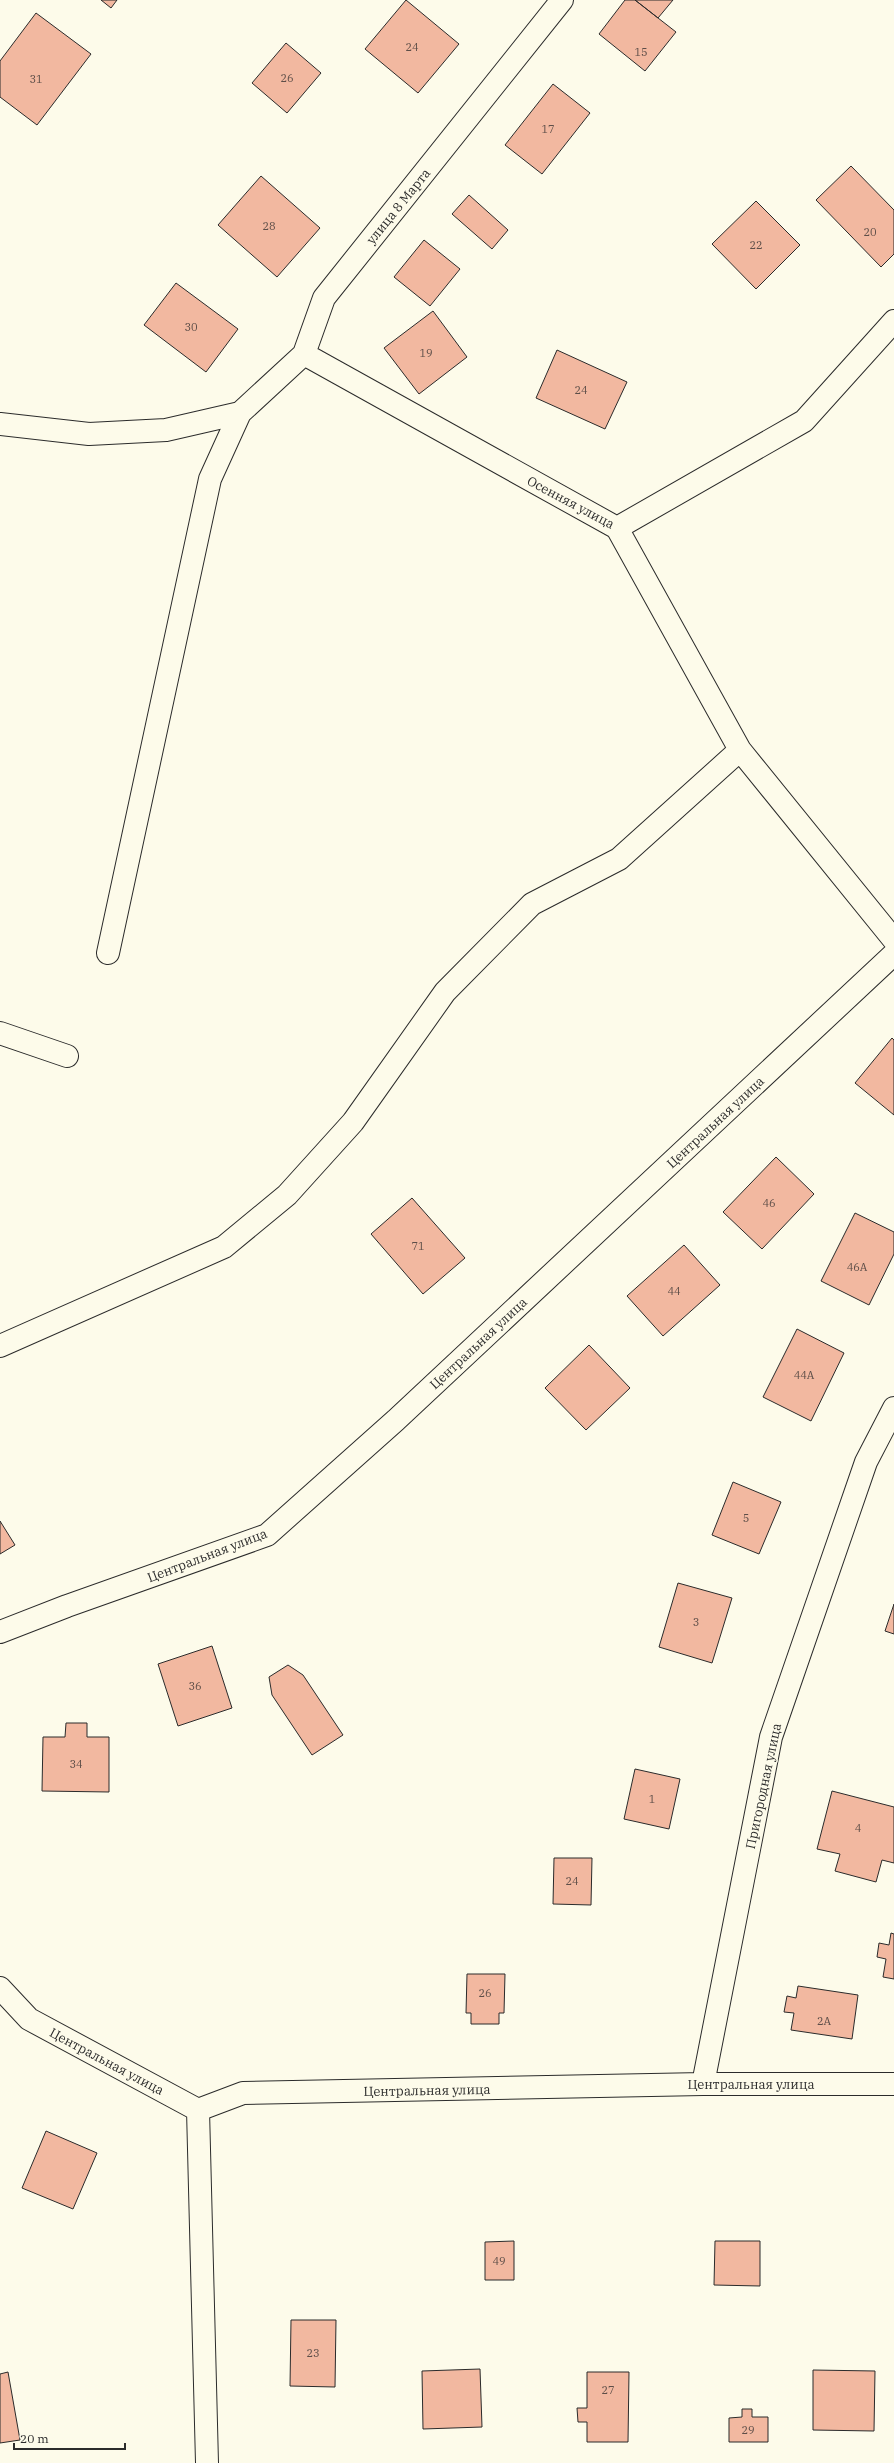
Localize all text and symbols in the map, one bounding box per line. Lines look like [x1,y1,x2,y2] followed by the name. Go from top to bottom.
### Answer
[405,40,419,54] house number: 24
[634,45,648,59] house number: 15
[280,71,294,85] house number: 26
[29,72,43,86] house number: 31
[541,122,555,136] house number: 17
[363,165,434,248] street label: улица 8 Марта
[262,219,276,233] house number: 28
[863,225,877,239] house number: 20
[749,238,763,252] house number: 22
[184,320,198,334] house number: 30
[419,346,433,360] house number: 19
[574,383,588,397] house number: 24
[524,472,617,533] street label: Осенняя улица
[663,1073,768,1172] street label: Центральная улица
[762,1196,776,1210] house number: 46
[411,1239,425,1253] house number: 71
[847,1260,868,1274] house number: 46А
[667,1284,681,1298] house number: 44
[426,1294,531,1393] street label: Центральная улица
[794,1368,815,1382] house number: 44А
[743,1511,749,1525] house number: 5
[145,1525,270,1586] street label: Центральная улица
[693,1615,699,1629] house number: 3
[188,1679,202,1693] house number: 36
[742,1722,785,1851] street label: Пригородная улица
[69,1757,83,1771] house number: 34
[649,1792,655,1806] house number: 1
[855,1821,862,1835] house number: 4
[565,1874,579,1888] house number: 24
[478,1986,492,2000] house number: 26
[817,2014,832,2028] house number: 2А
[47,2024,167,2099] street label: Центральная улица
[687,2076,815,2093] street label: Центральная улица
[363,2081,491,2100] street label: Центральная улица
[492,2254,506,2268] house number: 49
[306,2346,320,2360] house number: 23
[601,2383,615,2397] house number: 27
[741,2423,755,2437] house number: 29
[14,2425,125,2451] scale bar
[20,2431,49,2446] text: 20 m

